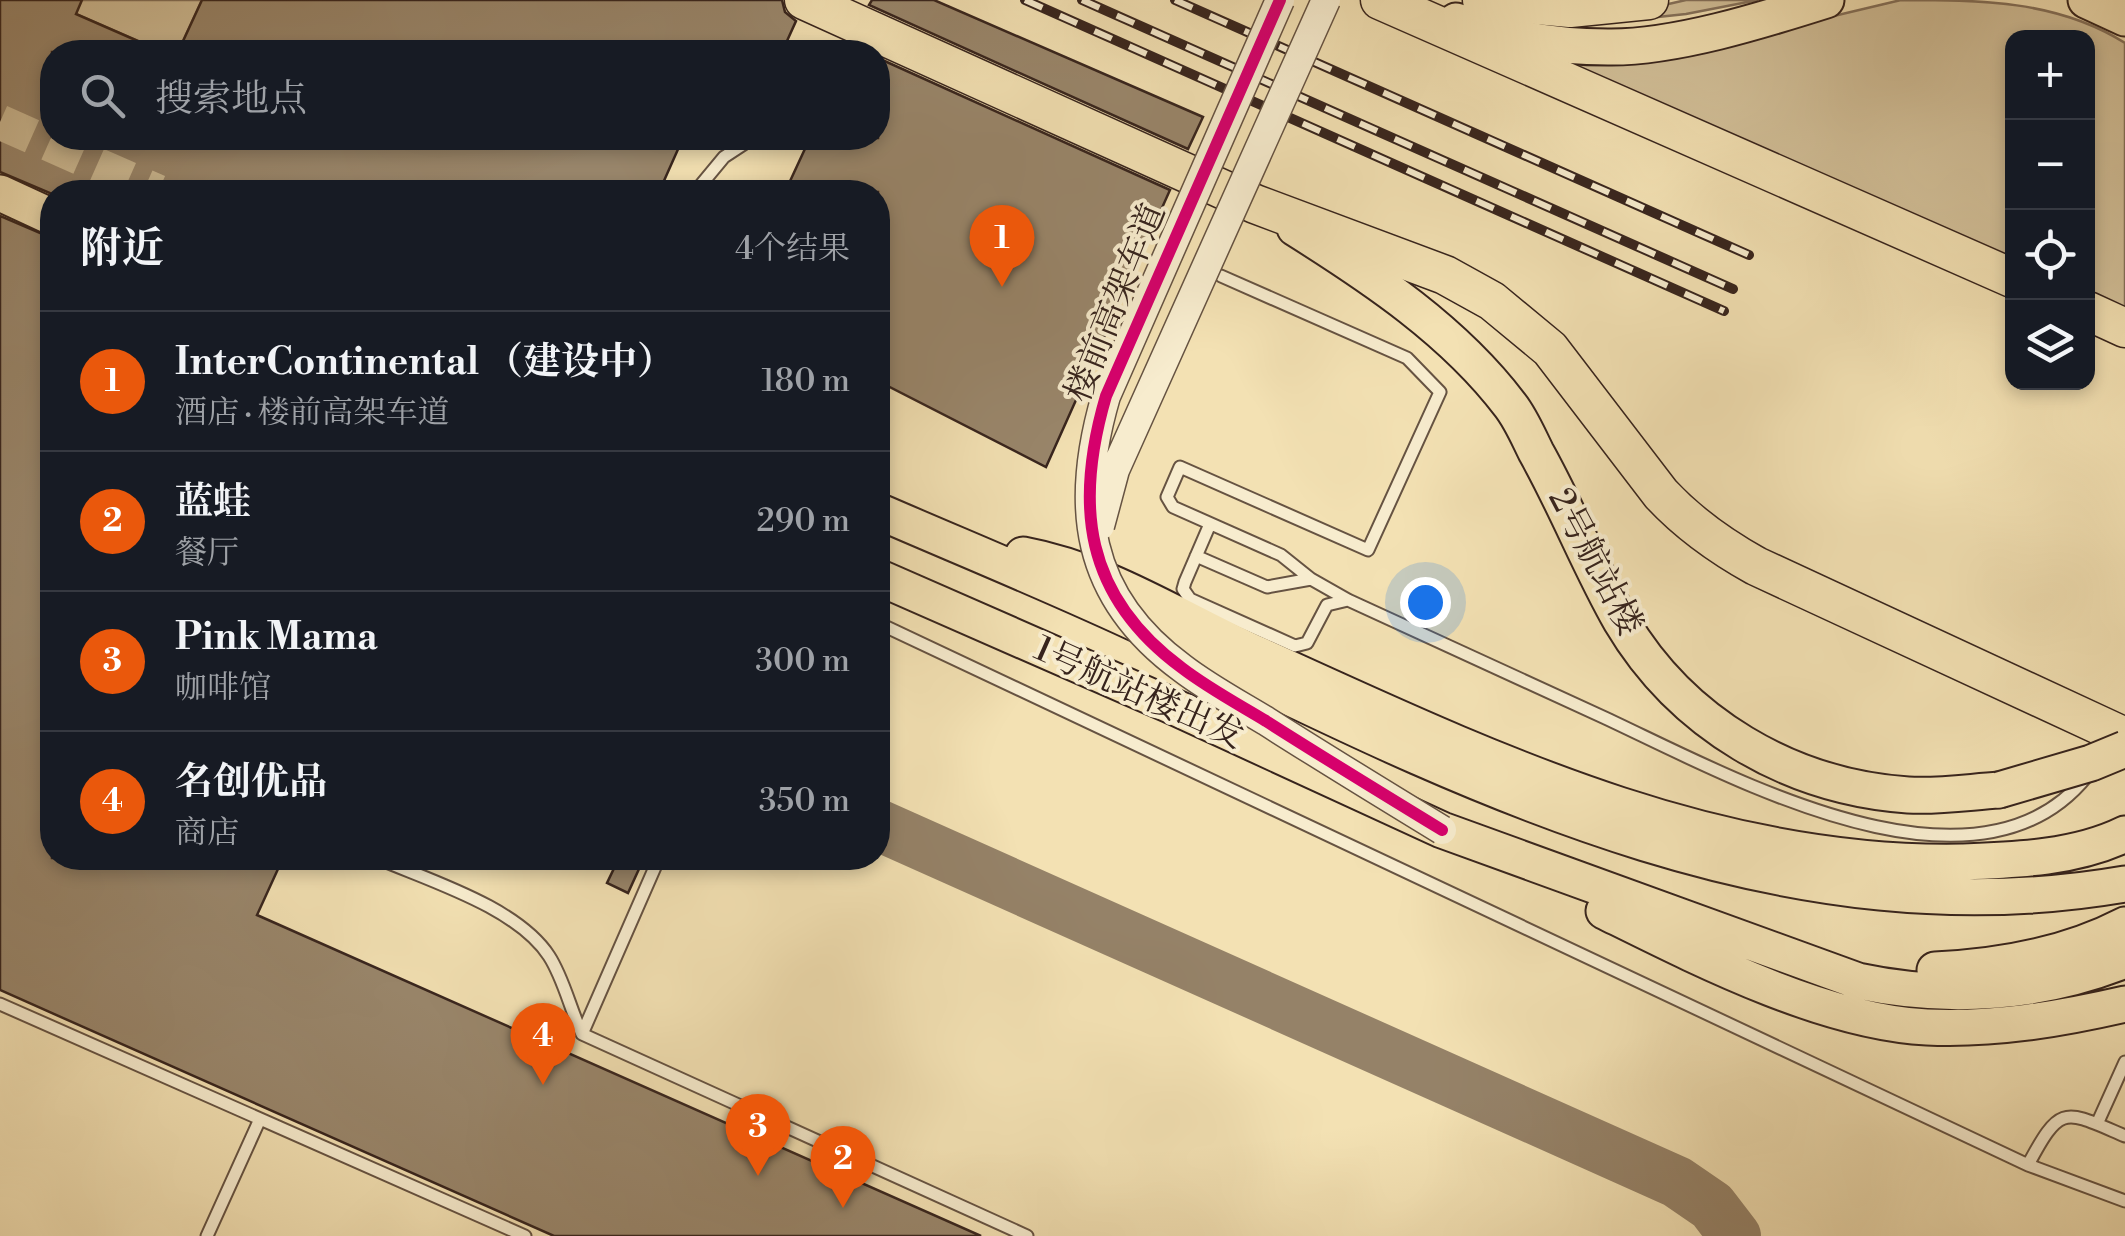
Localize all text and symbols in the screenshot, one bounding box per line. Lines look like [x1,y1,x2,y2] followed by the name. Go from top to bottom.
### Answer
[2005,30,2095,390] map controls
[2005,30,2095,120] button: +
[40,40,890,150] search box
[75,68,130,123] icon: search
[155,76,307,123] text: 搜索地点
[2005,120,2095,210] button: −
[1057,198,1175,408] street label: 楼前高架车道
[970,204,1034,287] pin: 1
[2005,210,2095,300] button: locate
[80,223,164,276] text: 附近
[735,229,850,269] text: 4个结果
[2005,300,2095,390] button: layers
[175,339,675,386] text: InterContinental （建设中）
[105,361,120,401] text: 1
[761,361,850,401] text: 180 m
[175,393,450,433] text: 酒店 · 楼前高架车道
[175,479,251,526] text: 蓝蛙
[1538,481,1652,643] street label: 2号航站楼
[102,501,123,541] text: 2
[757,501,850,541] text: 290 m
[175,533,239,573] text: 餐厅
[1400,577,1451,628] your location
[175,614,378,661] text: Pink Mama
[1027,628,1251,758] street label: 1号航站楼出发
[103,641,122,681] text: 3
[755,641,850,681] text: 300 m
[175,668,271,708] text: 咖啡馆
[175,759,327,806] text: 名创优品
[102,781,123,821] text: 4
[759,781,850,821] text: 350 m
[175,813,239,853] text: 商店
[510,1002,576,1085] pin: 4
[726,1094,790,1176] pin: 3
[810,1126,876,1208] pin: 2

